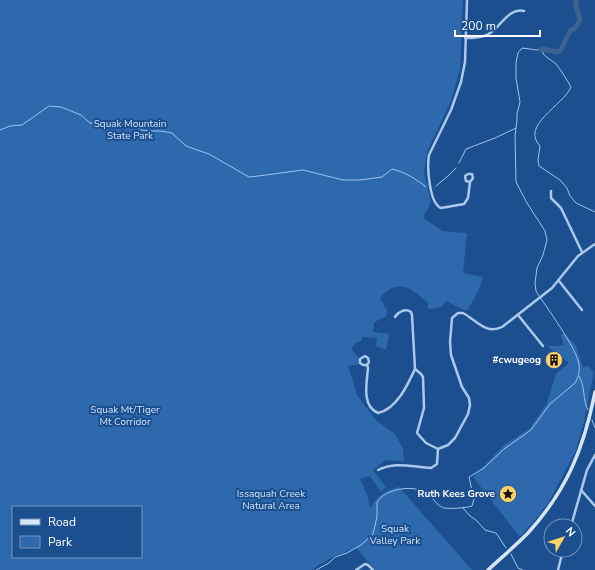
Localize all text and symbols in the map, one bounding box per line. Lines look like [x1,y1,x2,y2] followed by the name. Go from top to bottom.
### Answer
[455,12,540,38] scale bar
[461,18,496,34] text: 200 m
[94,117,166,143] park label: Squak Mountain State Park
[544,350,564,370] building icon: #cwugeog
[493,353,541,367] place label: #cwugeog
[90,403,160,429] park label: Squak Mt/Tiger Mt Corridor
[498,484,518,504] place icon: Ruth Kees Grove
[237,487,306,513] park label: Issaquah Creek Natural Area
[418,487,496,501] place label: Ruth Kees Grove
[12,506,142,558] legend
[48,514,76,530] text: Road
[543,518,583,558] north arrow
[369,522,421,548] park label: Squak Valley Park
[562,524,579,540] text: N
[48,534,73,550] text: Park

